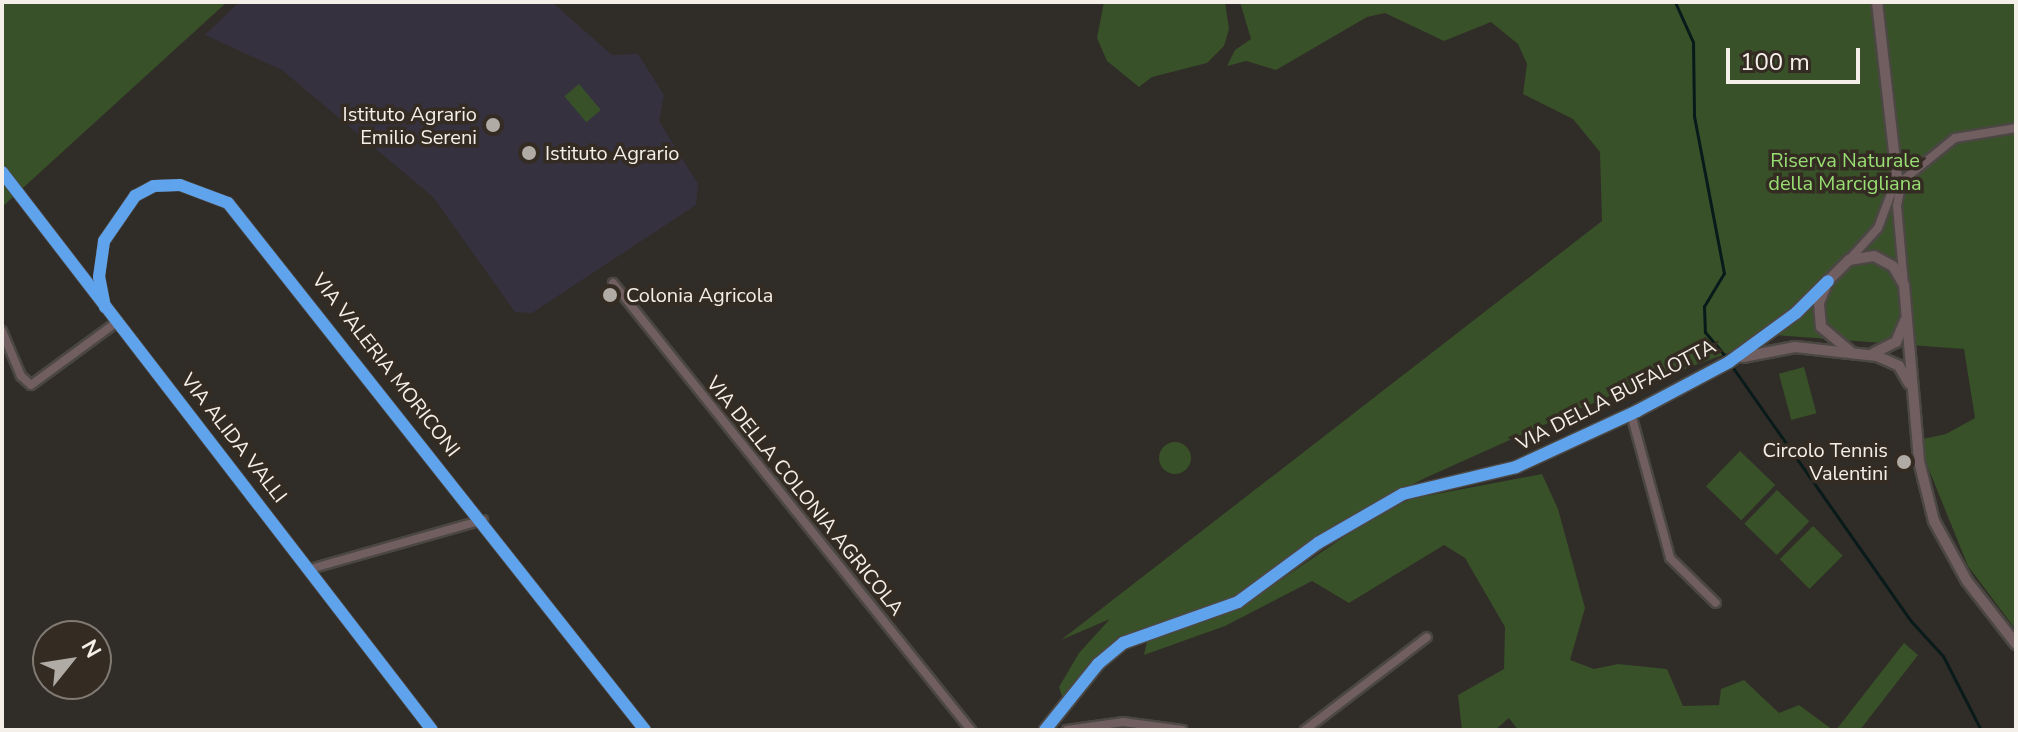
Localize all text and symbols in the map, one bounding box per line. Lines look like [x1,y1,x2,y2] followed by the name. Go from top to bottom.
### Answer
[1730,32,1864,82] scale bar
[1740,46,1810,78] text: 100 m
[343,102,477,149] place label: Istituto Agrario Emilio Sereni
[484,116,502,134] marker: Istituto Agrario Emilio Sereni
[545,141,679,165] place label: Istituto Agrario
[520,144,538,162] marker: Istituto Agrario
[1768,148,1922,195] park label: Riserva Naturale della Marcigliana
[307,269,465,461] street label: VIA VALERIA MORICONI
[626,283,773,307] place label: Colonia Agricola
[601,286,619,304] marker: Colonia Agricola
[1512,334,1720,456] street label: VIA DELLA BUFALOTTA
[176,369,292,507] street label: VIA ALIDA VALLI
[701,372,909,620] street label: VIA DELLA COLONIA AGRICOLA
[1762,438,1888,485] place label: Circolo Tennis Valentini
[1895,453,1913,471] marker: Circolo Tennis Valentini
[32,620,112,700] north arrow
[74,634,108,664] text: N

